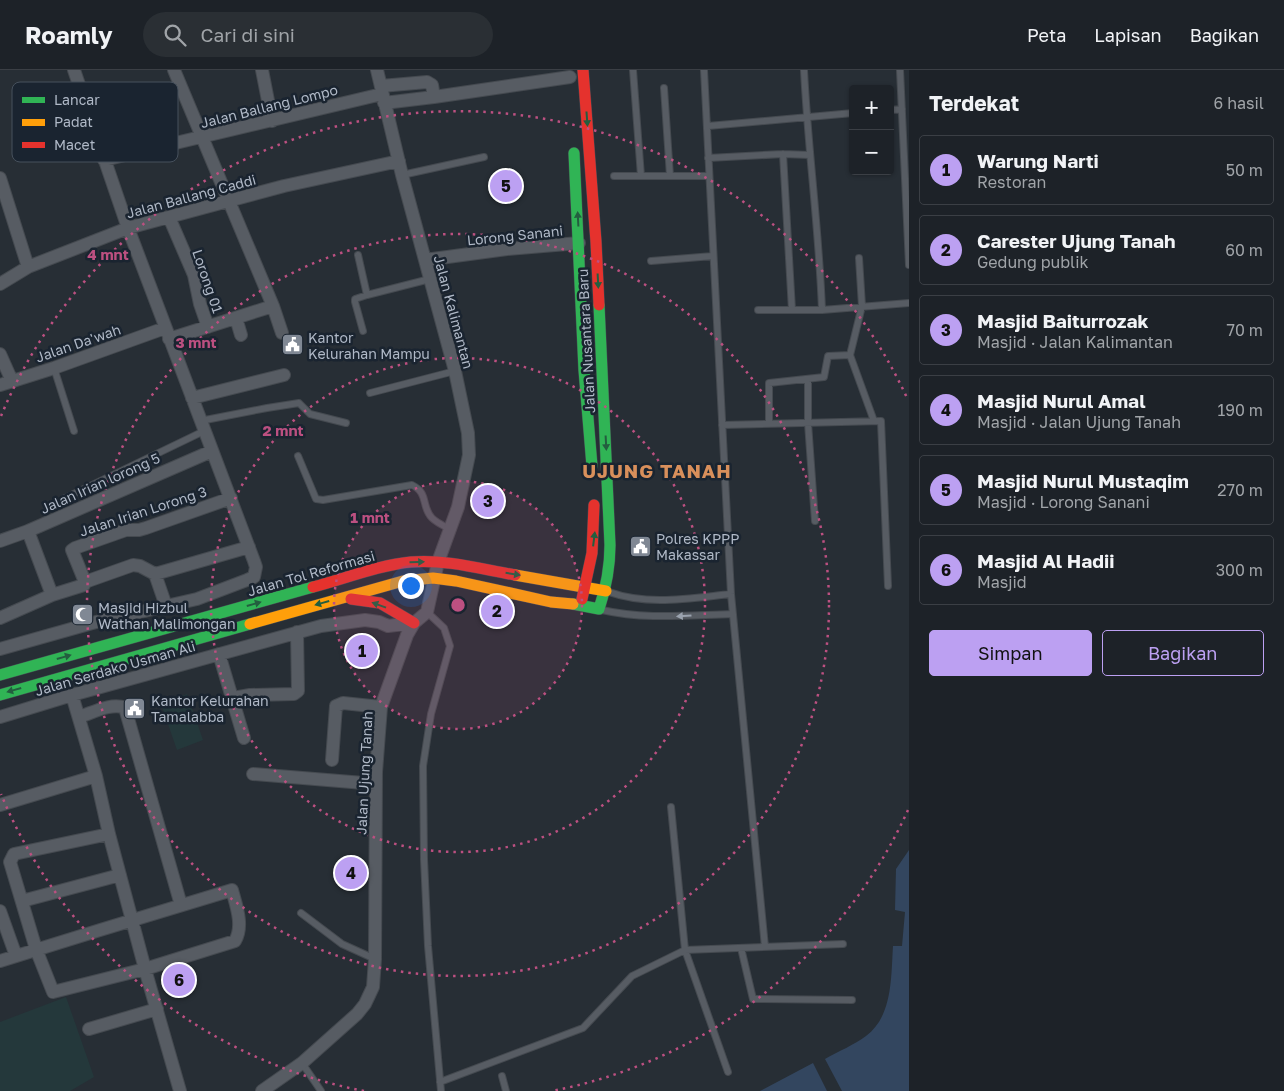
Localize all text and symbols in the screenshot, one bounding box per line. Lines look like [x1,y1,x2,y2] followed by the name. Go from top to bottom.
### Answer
[143,12,493,57] search box
[25,20,113,49] text: Roamly
[161,21,189,49] icon: search
[201,23,295,46] text: Cari di sini
[1027,24,1066,46] text: Peta
[1094,24,1162,46] text: Lapisan
[1190,24,1259,46] text: Bagikan
[199,81,339,131] street label: Jalan Ballang Lompo
[12,82,178,162] legend
[849,85,894,175] map controls
[849,85,894,130] button: +
[929,90,1019,116] text: Terdekat
[54,91,100,108] text: Lancar
[1214,93,1264,113] text: 6 hasil
[583,111,591,127] one-way arrow
[54,113,93,130] text: Padat
[849,130,894,175] button: −
[54,136,95,153] text: Macet
[977,149,1099,172] text: Warung Narti
[942,160,950,180] text: 1
[1226,160,1263,180] text: 50 m
[490,167,522,205] pin: 5
[124,171,258,221] street label: Jalan Ballang Caddi
[977,172,1046,192] text: Restoran
[573,211,581,227] one-way arrow
[466,222,564,248] street label: Lorong Sanani
[977,229,1176,252] text: Carester Ujung Tanah
[941,240,951,260] text: 2
[1225,240,1263,260] text: 60 m
[87,245,129,263] text: 4 mnt
[189,247,227,315] street label: Lorong 01
[977,252,1089,272] text: Gedung publik
[431,253,477,371] street label: Jalan Kalimantan
[574,268,598,414] street label: Jalan Nusantara Baru
[594,273,602,289] one-way arrow
[977,309,1149,332] text: Masjid Baiturrozak
[941,320,951,340] text: 3
[1226,320,1263,340] text: 70 m
[33,321,123,365] street label: Jalan Da'wah
[308,329,430,362] place label: Kantor Kelurahan Mampu
[977,332,1173,352] text: Masjid · Jalan Kalimantan
[175,333,217,351] text: 3 mnt
[280,333,304,357] public building icon: Kantor Kelurahan Mampu
[977,389,1146,412] text: Masjid Nurul Amal
[941,400,951,420] text: 4
[1217,400,1263,420] text: 190 m
[977,412,1181,432] text: Masjid · Jalan Ujung Tanah
[262,421,304,439] text: 2 mnt
[602,435,610,451] one-way arrow
[38,449,162,517] street label: Jalan Irian lorong 5
[582,459,732,482] district label: UJUNG TANAH
[977,469,1189,492] text: Masjid Nurul Mustaqim
[941,480,951,500] text: 5
[1217,480,1263,500] text: 270 m
[77,482,209,540] street label: Jalan Irian Lorong 3
[472,482,504,520] pin: 3
[977,492,1150,512] text: Masjid · Lorong Sanani
[350,508,390,526] text: 1 mnt
[590,530,598,546] one-way arrow
[656,530,739,563] place label: Polres KPPP Makassar
[628,534,652,558] public building icon: Polres KPPP Makassar
[245,547,377,599] street label: Jalan Tol Reformasi
[977,549,1114,572] text: Masjid Al Hadii
[409,558,425,566] one-way arrow
[941,560,951,580] text: 6
[1216,560,1263,580] text: 300 m
[505,571,521,579] one-way arrow
[977,572,1027,592] text: Masjid
[398,573,424,599] your location
[481,592,513,630] pin: 2
[449,596,467,614] centre of rings
[98,599,236,632] place label: Masjid Hizbul Wathan Malimongan
[315,599,330,607] one-way arrow
[246,600,262,608] one-way arrow
[371,601,386,609] one-way arrow
[70,603,94,627] mosque icon: Masjid Hizbul Wathan Malimongan
[676,612,692,620] one-way arrow
[929,630,1092,676] button: Simpan
[1102,630,1264,676] button: Bagikan
[346,632,378,670] pin: 1
[33,637,197,699] street label: Jalan Serdako Usman Ali
[56,653,71,661] one-way arrow
[7,687,22,695] one-way arrow
[151,692,269,725] place label: Kantor Kelurahan Tamalabba
[123,696,147,720] public building icon: Kantor Kelurahan Tamalabba
[352,711,376,835] street label: Jalan Ujung Tanah
[335,854,367,892] pin: 4
[163,961,195,999] pin: 6

